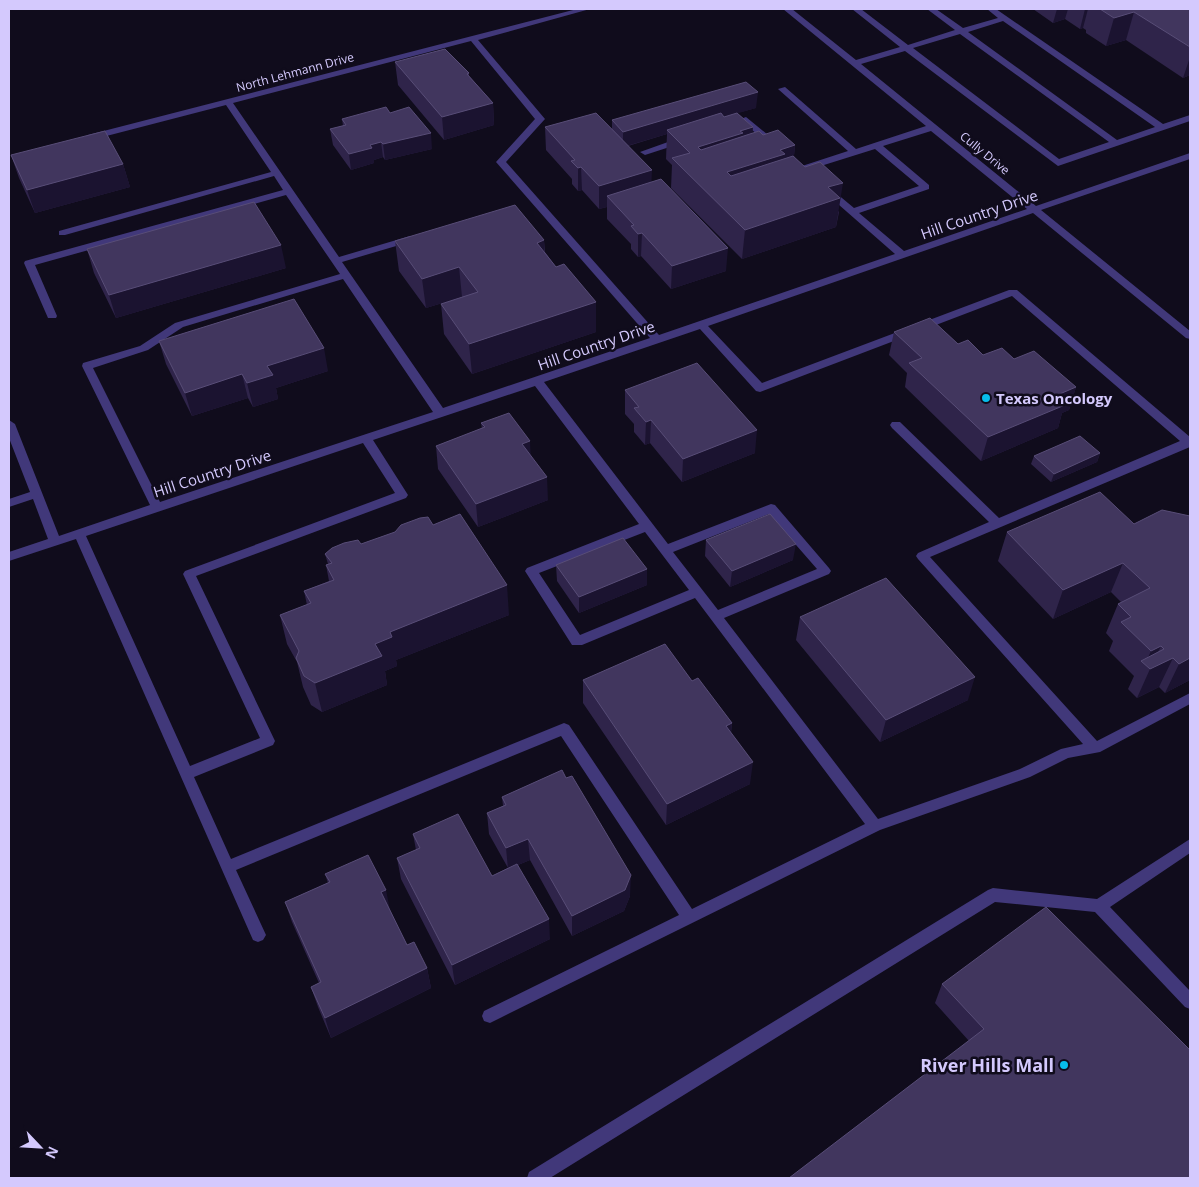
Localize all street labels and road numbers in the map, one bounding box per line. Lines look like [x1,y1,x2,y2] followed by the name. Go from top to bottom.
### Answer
[234,48,356,96] street label: North Lehmann Drive
[957,128,1014,178] street label: Cully Drive
[918,185,1040,243] street label: Hill Country Drive
[535,316,657,374] street label: Hill Country Drive
[151,445,273,501] street label: Hill Country Drive

